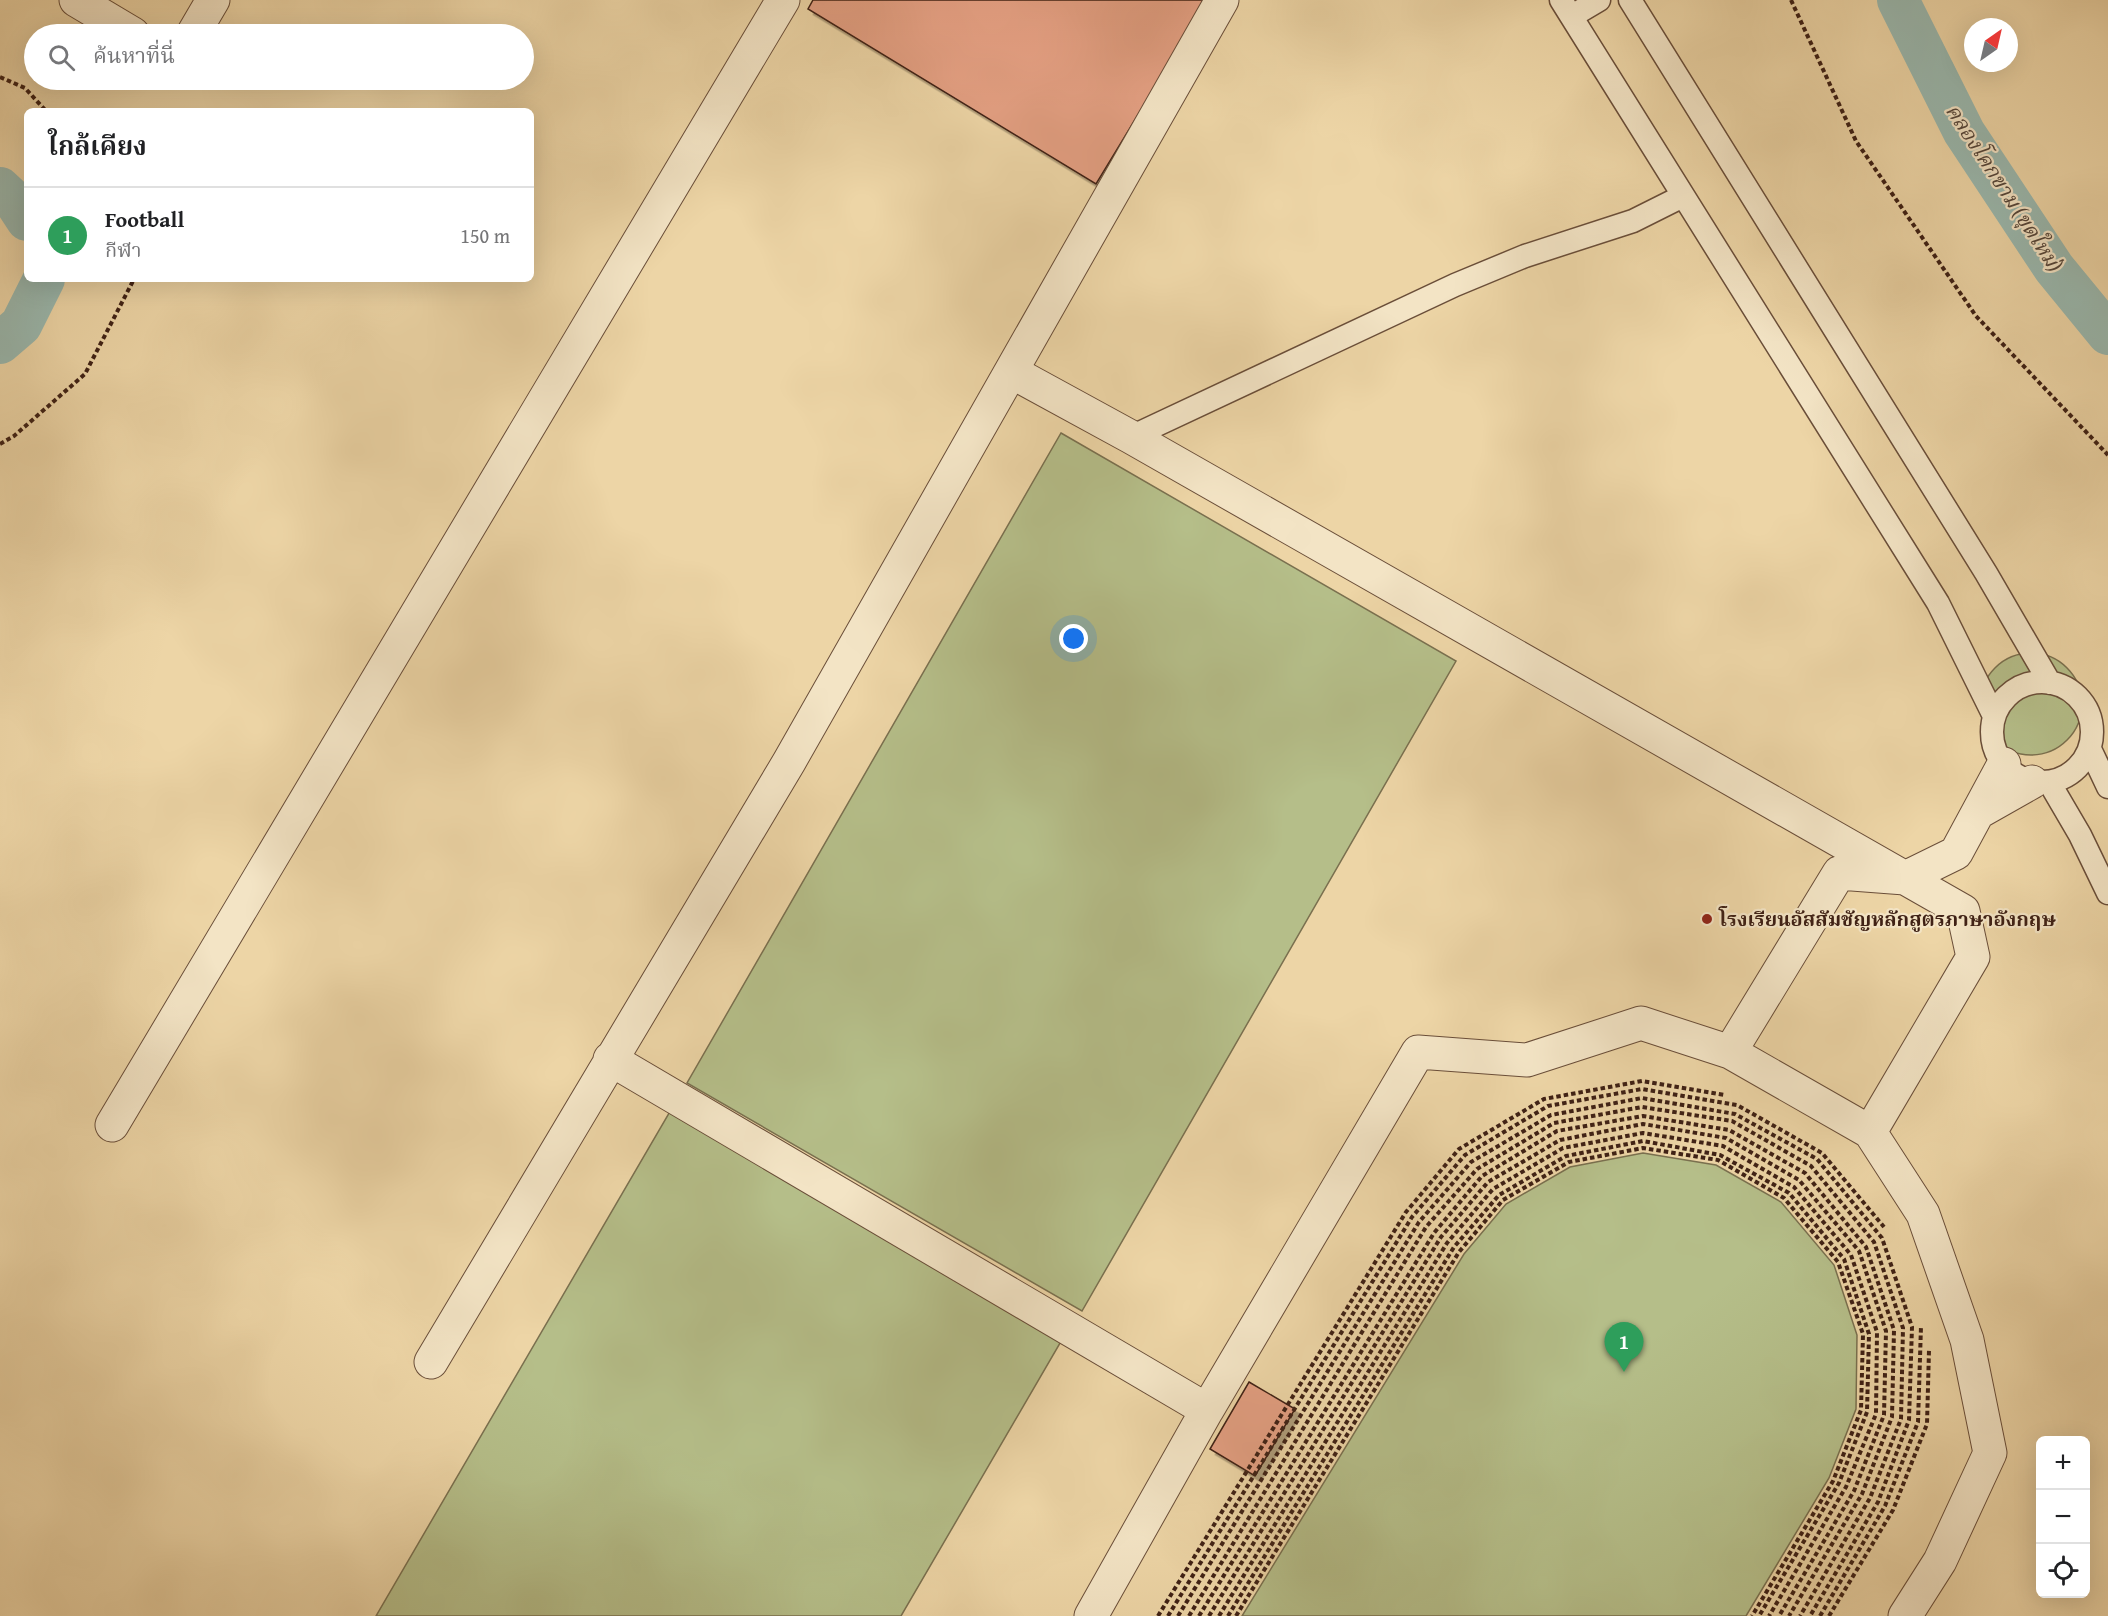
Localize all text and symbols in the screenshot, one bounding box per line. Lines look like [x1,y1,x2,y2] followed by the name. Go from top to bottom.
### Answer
[1964,18,2018,72] north arrow
[24,24,534,90] search box
[93,39,175,71] text: ค้นหาที่นี่
[45,41,78,74] icon: search
[1938,97,2071,278] water label: คลองโคกขาม (ขุดใหม่)
[48,126,147,165] text: ใกล้เคียง
[105,203,184,235] text: Football
[62,221,73,250] text: 1
[460,221,510,250] text: 150 m
[105,235,141,264] text: กีฬา
[1059,624,1088,653] your location
[1718,904,2056,933] place label: โรงเรียนอัสสัมชัญหลักสูตรภาษาอังกฤษ
[1700,912,1714,926] marker: โรงเรียนอัสสัมชัญหลักสูตรภาษาอังกฤษ
[1604,1322,1644,1372] pin: 1
[2036,1436,2090,1598] map controls
[2036,1436,2090,1490] button: +
[2036,1490,2090,1544] button: −
[2036,1544,2090,1598] button: locate

